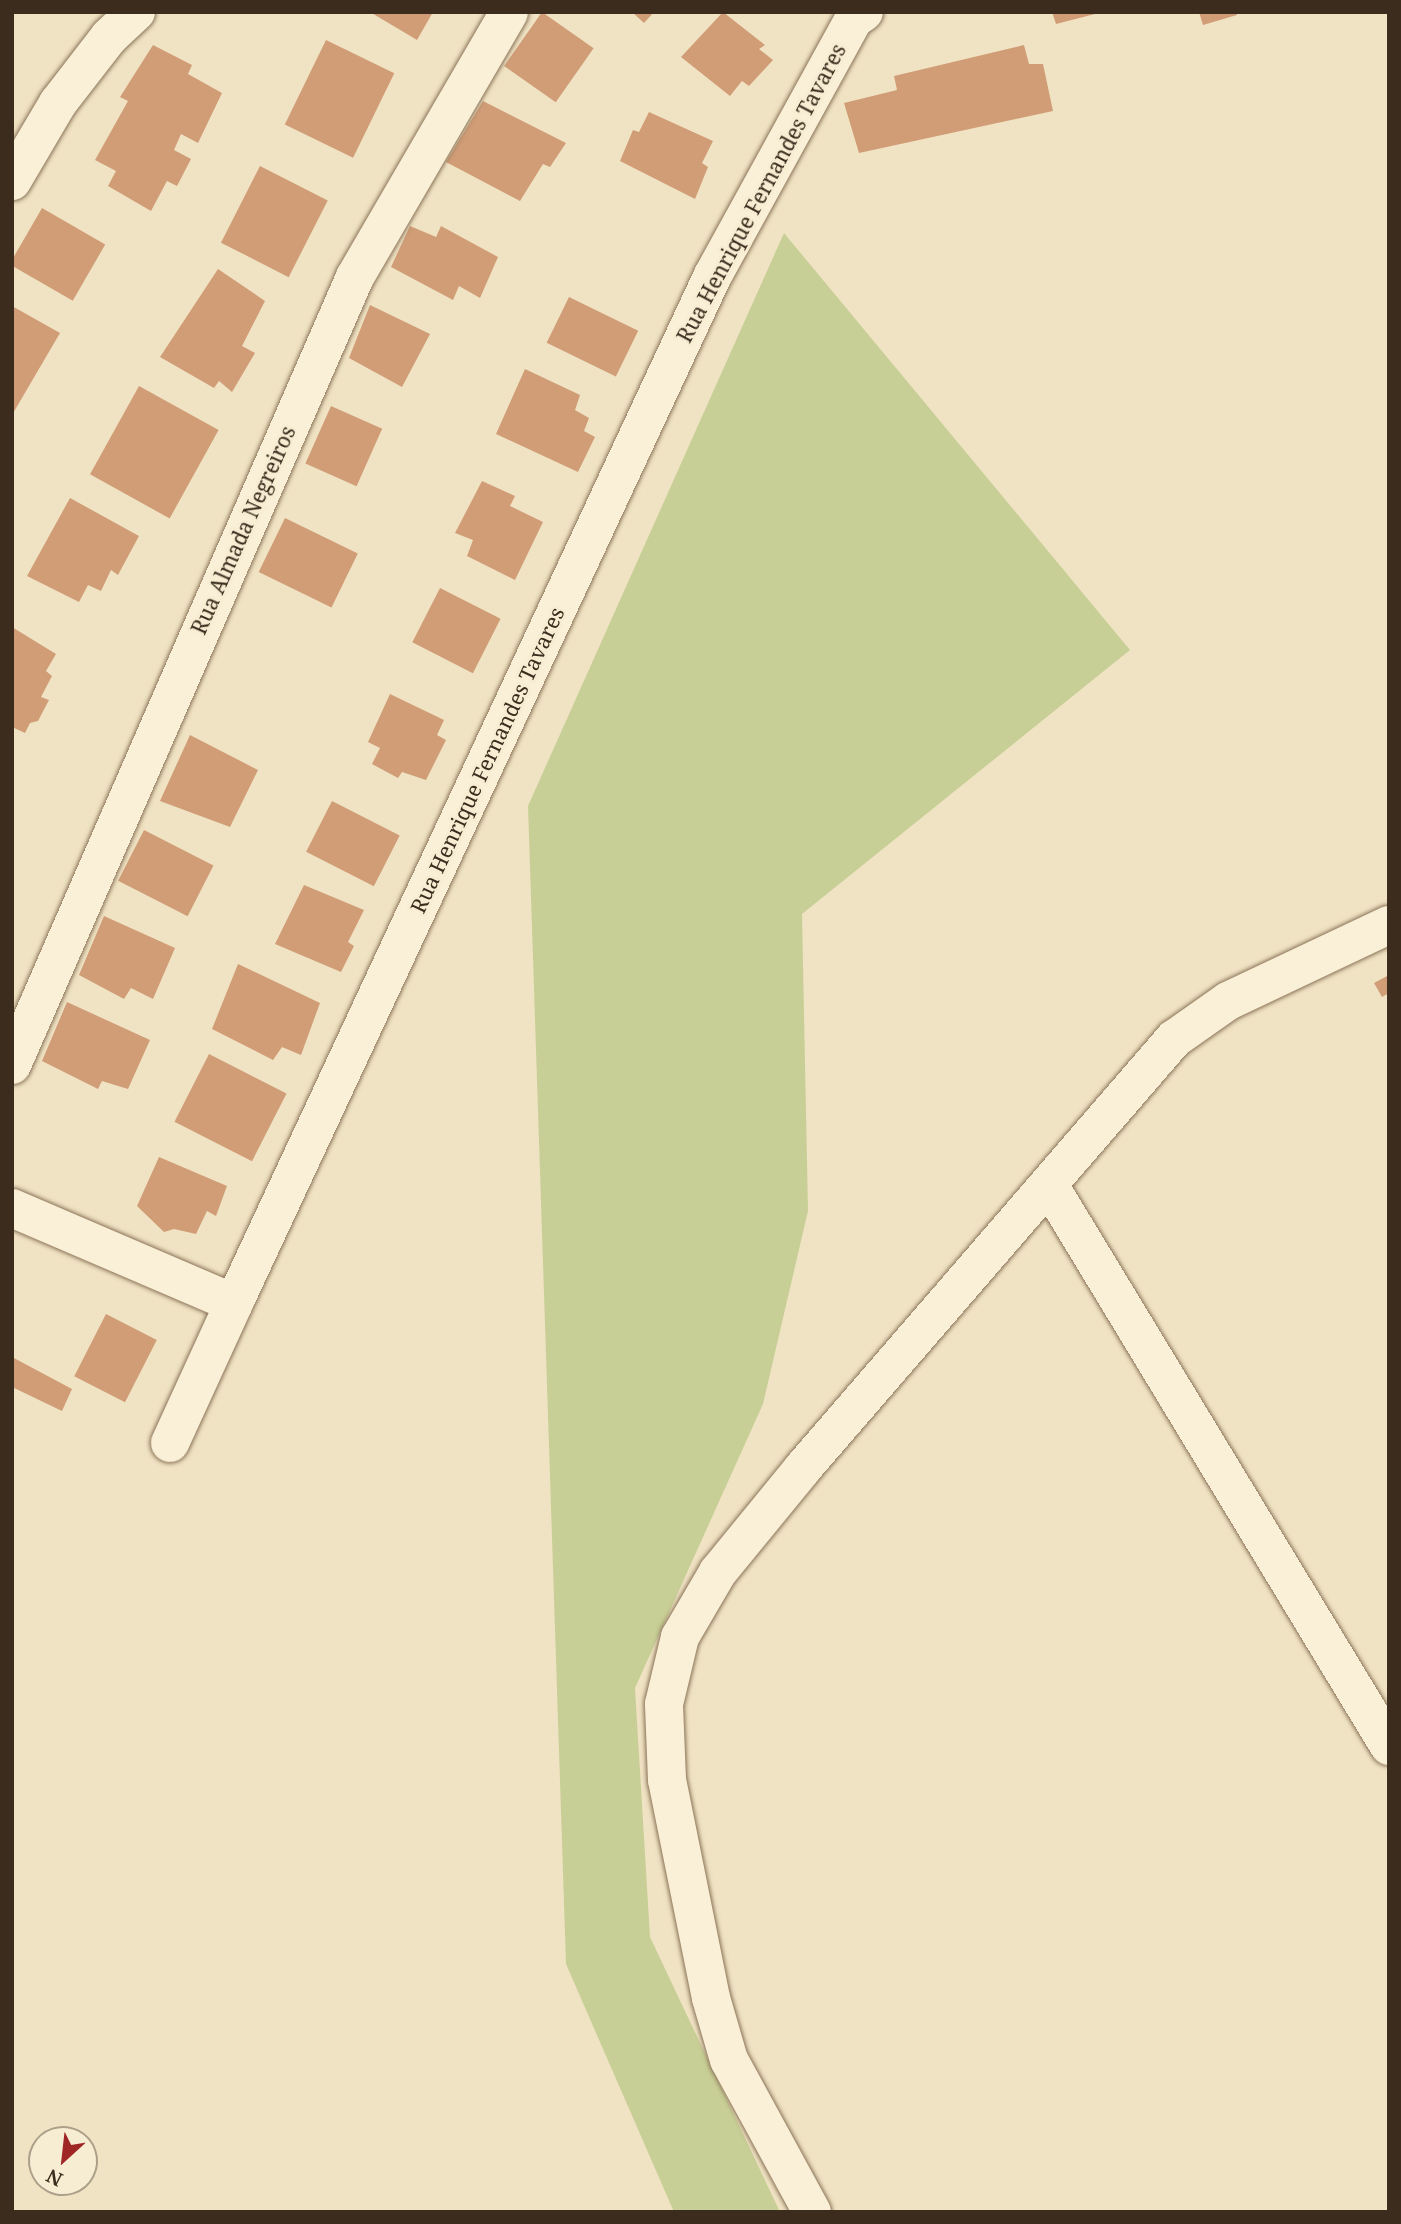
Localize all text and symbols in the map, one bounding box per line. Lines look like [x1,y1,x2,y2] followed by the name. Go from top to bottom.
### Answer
[671,39,851,347] street label: Rua Henrique Fernandes Tavares
[186,422,300,638] street label: Rua Almada Negreiros
[405,603,569,917] street label: Rua Henrique Fernandes Tavares
[28,2126,98,2196] north arrow
[42,2163,67,2193] text: N

